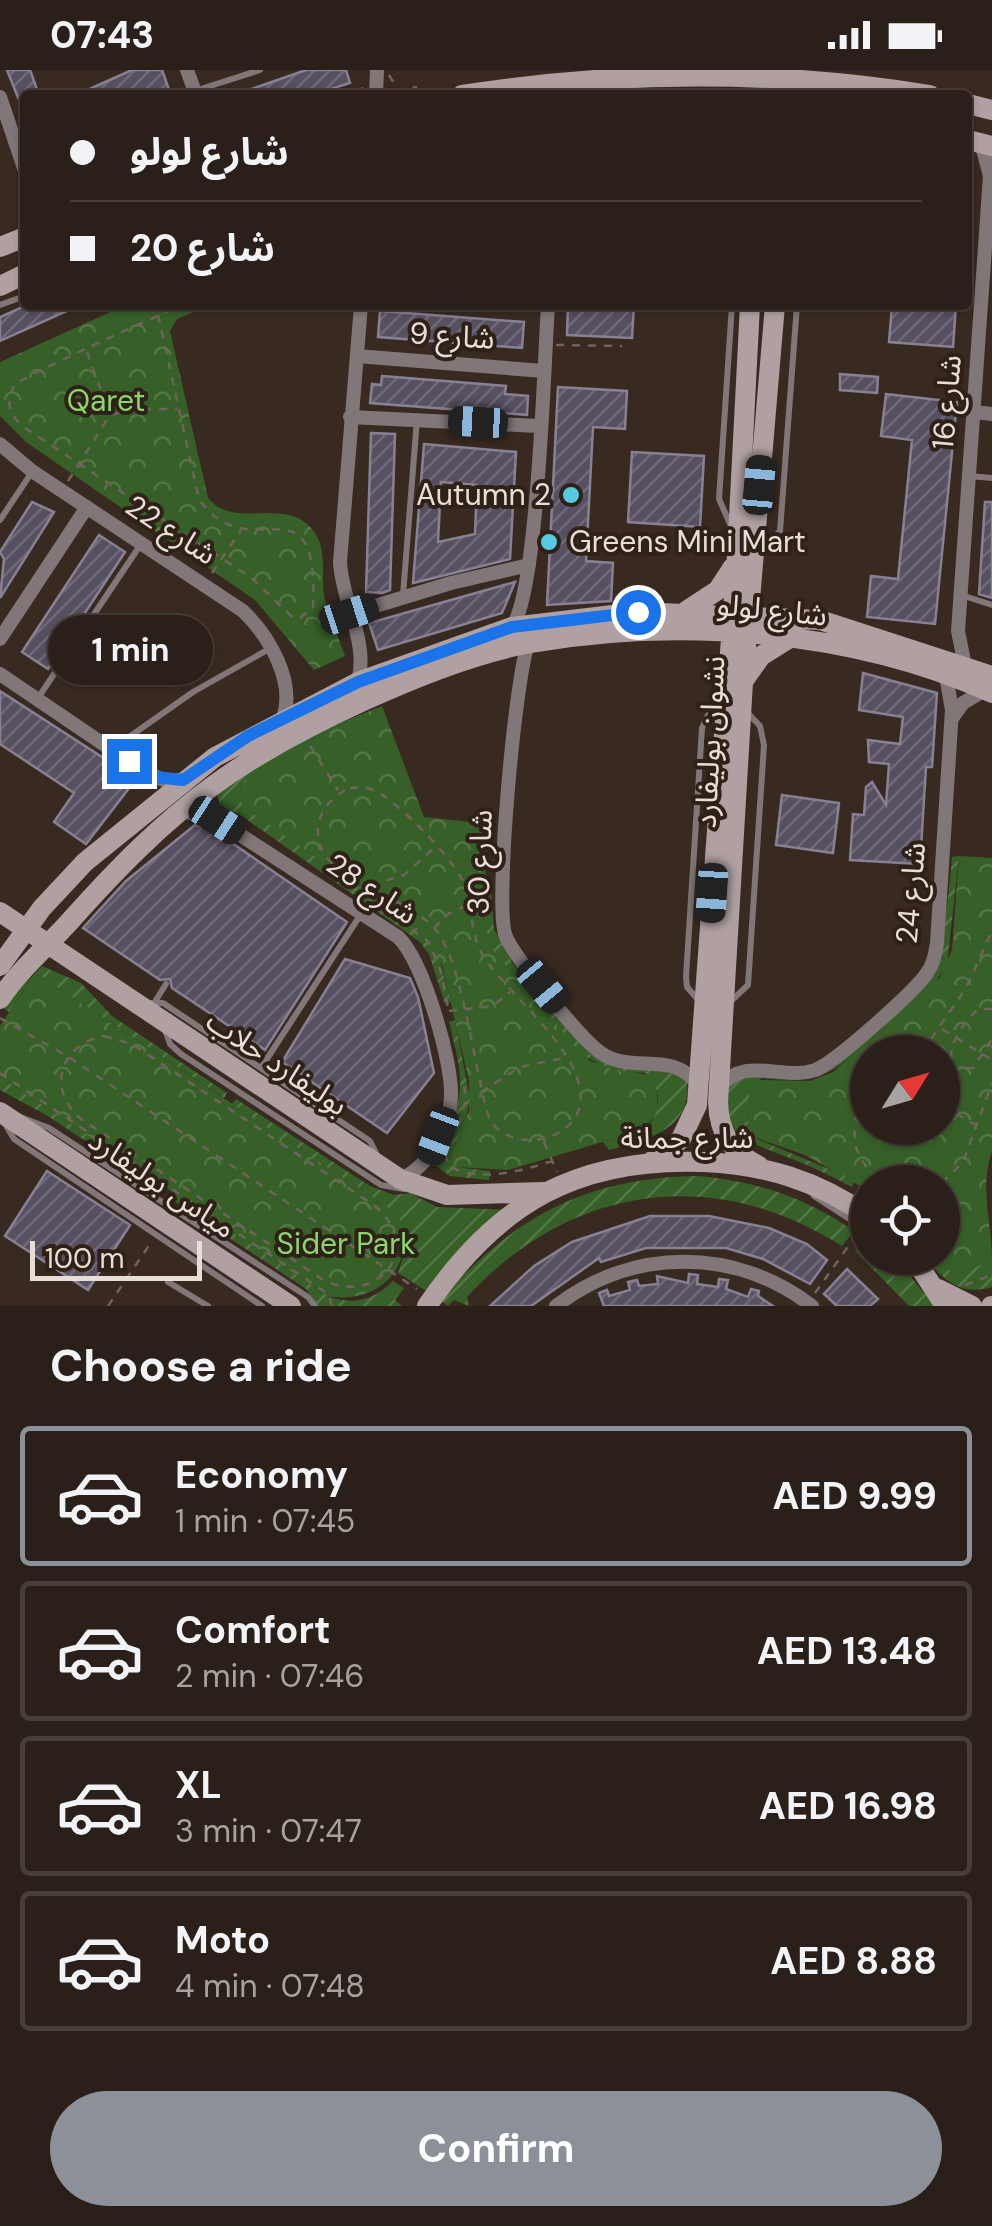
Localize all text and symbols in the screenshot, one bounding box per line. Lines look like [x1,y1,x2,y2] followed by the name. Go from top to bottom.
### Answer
[50,10,154,60] text: 07:43
[130,127,289,177] text: شارع لولو
[130,223,275,273] text: شارع 20
[408,313,496,361] street label: شارع 9
[923,353,973,451] street label: شارع 16
[67,381,145,420] park label: Qaret
[447,405,509,439] car
[741,454,777,516] car
[416,475,551,514] place label: Autumn 2
[560,484,582,506] marker: Autumn 2
[117,486,224,576] street label: شارع 22
[569,522,806,561] place label: Greens Mini Mart
[538,531,560,553] marker: Greens Mini Mart
[715,584,829,638] street label: شارع لولو
[316,590,382,638] car
[616,590,661,635] route start
[46,616,212,686] callout: 1 min
[92,629,169,671] text: 1 min
[686,655,733,829] street label: نشوان بوليفارد
[107,739,152,784] route end
[184,791,250,849] car
[458,809,504,915] street label: شارع 30
[887,841,937,945] street label: شارع 24
[318,844,425,936] street label: شارع 28
[695,862,729,924] car
[511,953,573,1019] car
[199,1001,356,1124] street label: بوليفارد حلاب
[850,1035,960,1145] north arrow
[850,1035,960,1275] map controls
[413,1103,463,1169] car
[621,1118,753,1160] street label: شارع جمانة
[81,1120,243,1247] street label: مياس بوليفارد
[850,1165,960,1275] button: locate
[277,1224,415,1263] park label: Sider Park
[30,1236,202,1280] scale bar
[45,1240,124,1277] text: 100 m
[50,1336,352,1395] text: Choose a ride
[175,1450,348,1500] text: Economy
[55,1451,145,1541] icon: car
[772,1471,937,1521] text: AED 9.99
[175,1500,355,1542] text: 1 min · 07:45
[175,1605,331,1655] text: Comfort
[55,1606,145,1696] icon: car
[757,1626,937,1676] text: AED 13.48
[175,1655,364,1697] text: 2 min · 07:46
[175,1760,222,1810] text: XL
[55,1761,145,1851] icon: car
[759,1781,937,1831] text: AED 16.98
[175,1810,362,1852] text: 3 min · 07:47
[175,1915,270,1965] text: Moto
[55,1916,145,2006] icon: car
[770,1936,937,1986] text: AED 8.88
[175,1965,365,2007] text: 4 min · 07:48
[50,2091,942,2206] button: Confirm

